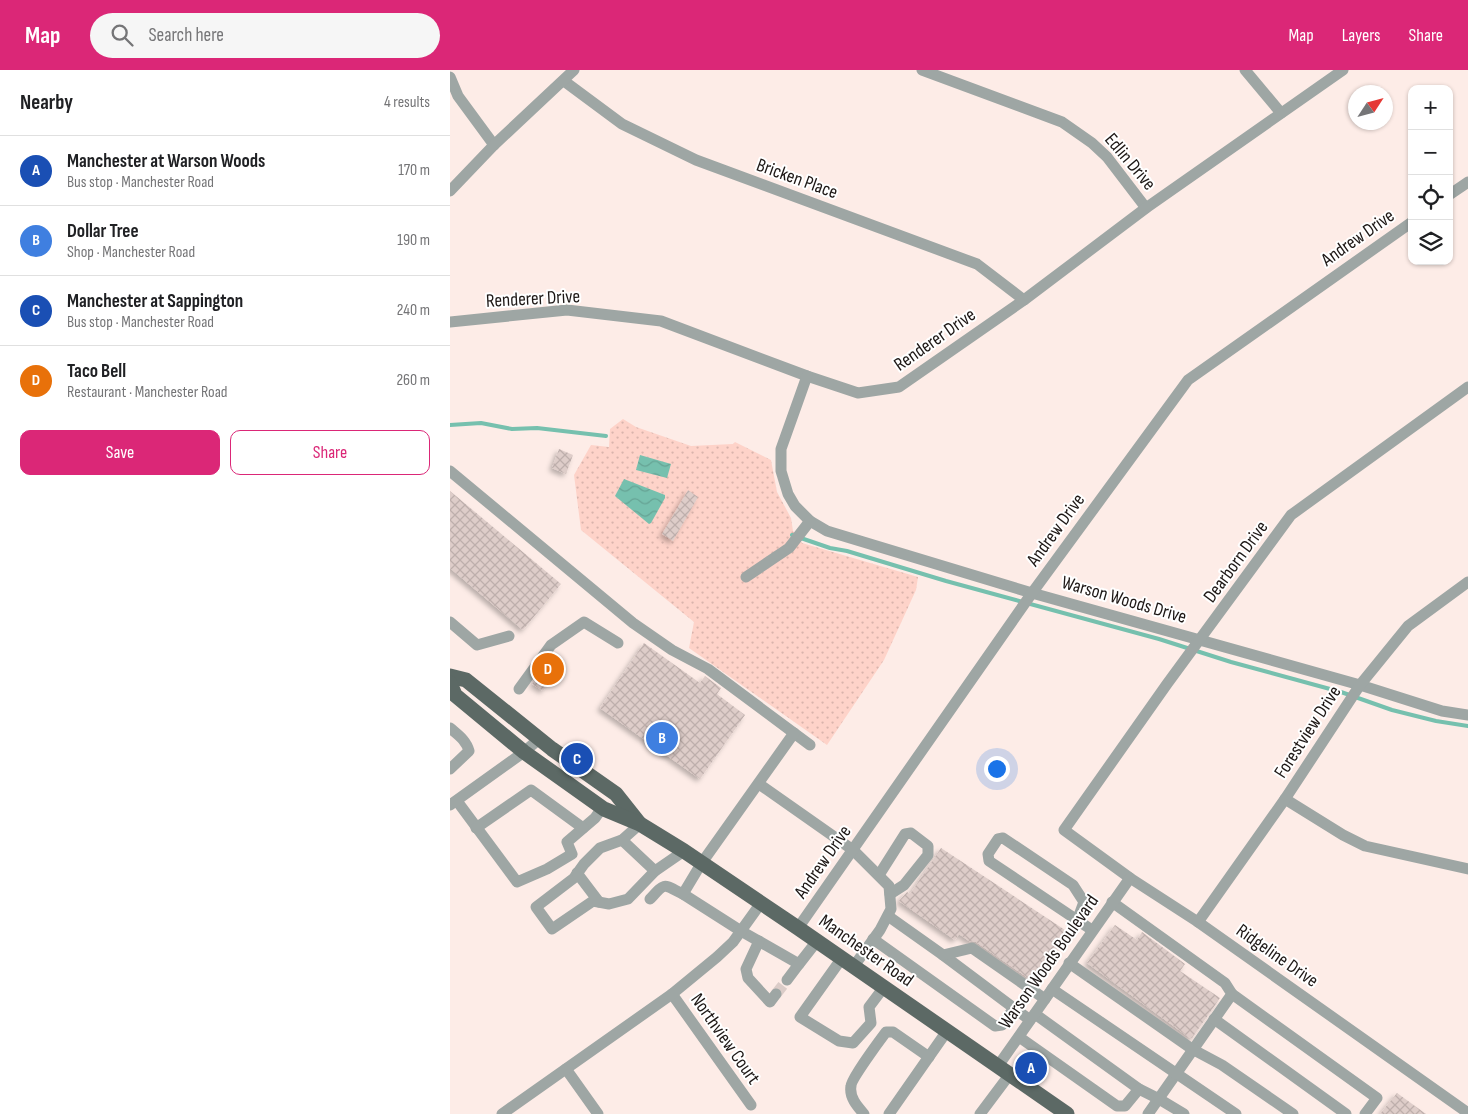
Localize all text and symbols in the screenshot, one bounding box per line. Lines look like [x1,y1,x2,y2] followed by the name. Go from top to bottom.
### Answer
[90,13,440,58] search box
[25,21,60,50] text: Map
[108,21,136,49] icon: search
[148,24,224,47] text: Search here
[1289,25,1314,46] text: Map
[1342,25,1381,46] text: Layers
[1409,25,1443,46] text: Share
[1348,85,1393,130] north arrow
[1408,85,1453,265] map controls
[1408,85,1453,130] button: +
[20,90,73,115] text: Nearby
[384,93,430,112] text: 4 results
[1100,129,1160,195] street label: Edlin Drive
[1408,130,1453,175] button: −
[67,150,265,173] text: Manchester at Warson Woods
[753,154,841,204] street label: Bricken Place
[32,161,40,180] text: A
[398,161,430,180] text: 170 m
[67,173,214,192] text: Bus stop · Manchester Road
[1408,175,1453,220] button: locate
[1316,204,1399,272] street label: Andrew Drive
[67,220,139,243] text: Dollar Tree
[1408,220,1453,265] button: layers
[32,231,40,250] text: B
[397,231,430,250] text: 190 m
[67,243,195,262] text: Shop · Manchester Road
[485,285,581,313] street label: Renderer Drive
[67,290,243,313] text: Manchester at Sappington
[32,301,40,320] text: C
[397,301,430,320] text: 240 m
[890,304,980,376] street label: Renderer Drive
[67,313,214,332] text: Bus stop · Manchester Road
[67,360,126,383] text: Taco Bell
[32,371,40,390] text: D
[396,371,430,390] text: 260 m
[67,383,228,402] text: Restaurant · Manchester Road
[20,430,220,475] button: Save
[230,430,430,475] button: Share
[1021,489,1090,572] street label: Andrew Drive
[1199,517,1273,607] street label: Dearborn Drive
[1059,571,1189,629] street label: Warson Woods Drive
[532,650,564,688] pin: D
[1270,681,1346,783] street label: Forestview Drive
[646,719,678,757] pin: B
[561,740,593,778] pin: C
[984,756,1010,782] your location
[789,821,857,904] street label: Andrew Drive
[994,890,1104,1034] street label: Warson Woods Boulevard
[814,910,918,992] street label: Manchester Road
[1232,919,1322,993] street label: Ridgeline Drive
[685,989,765,1089] street label: Northview Court
[1015,1049,1047,1087] pin: A

